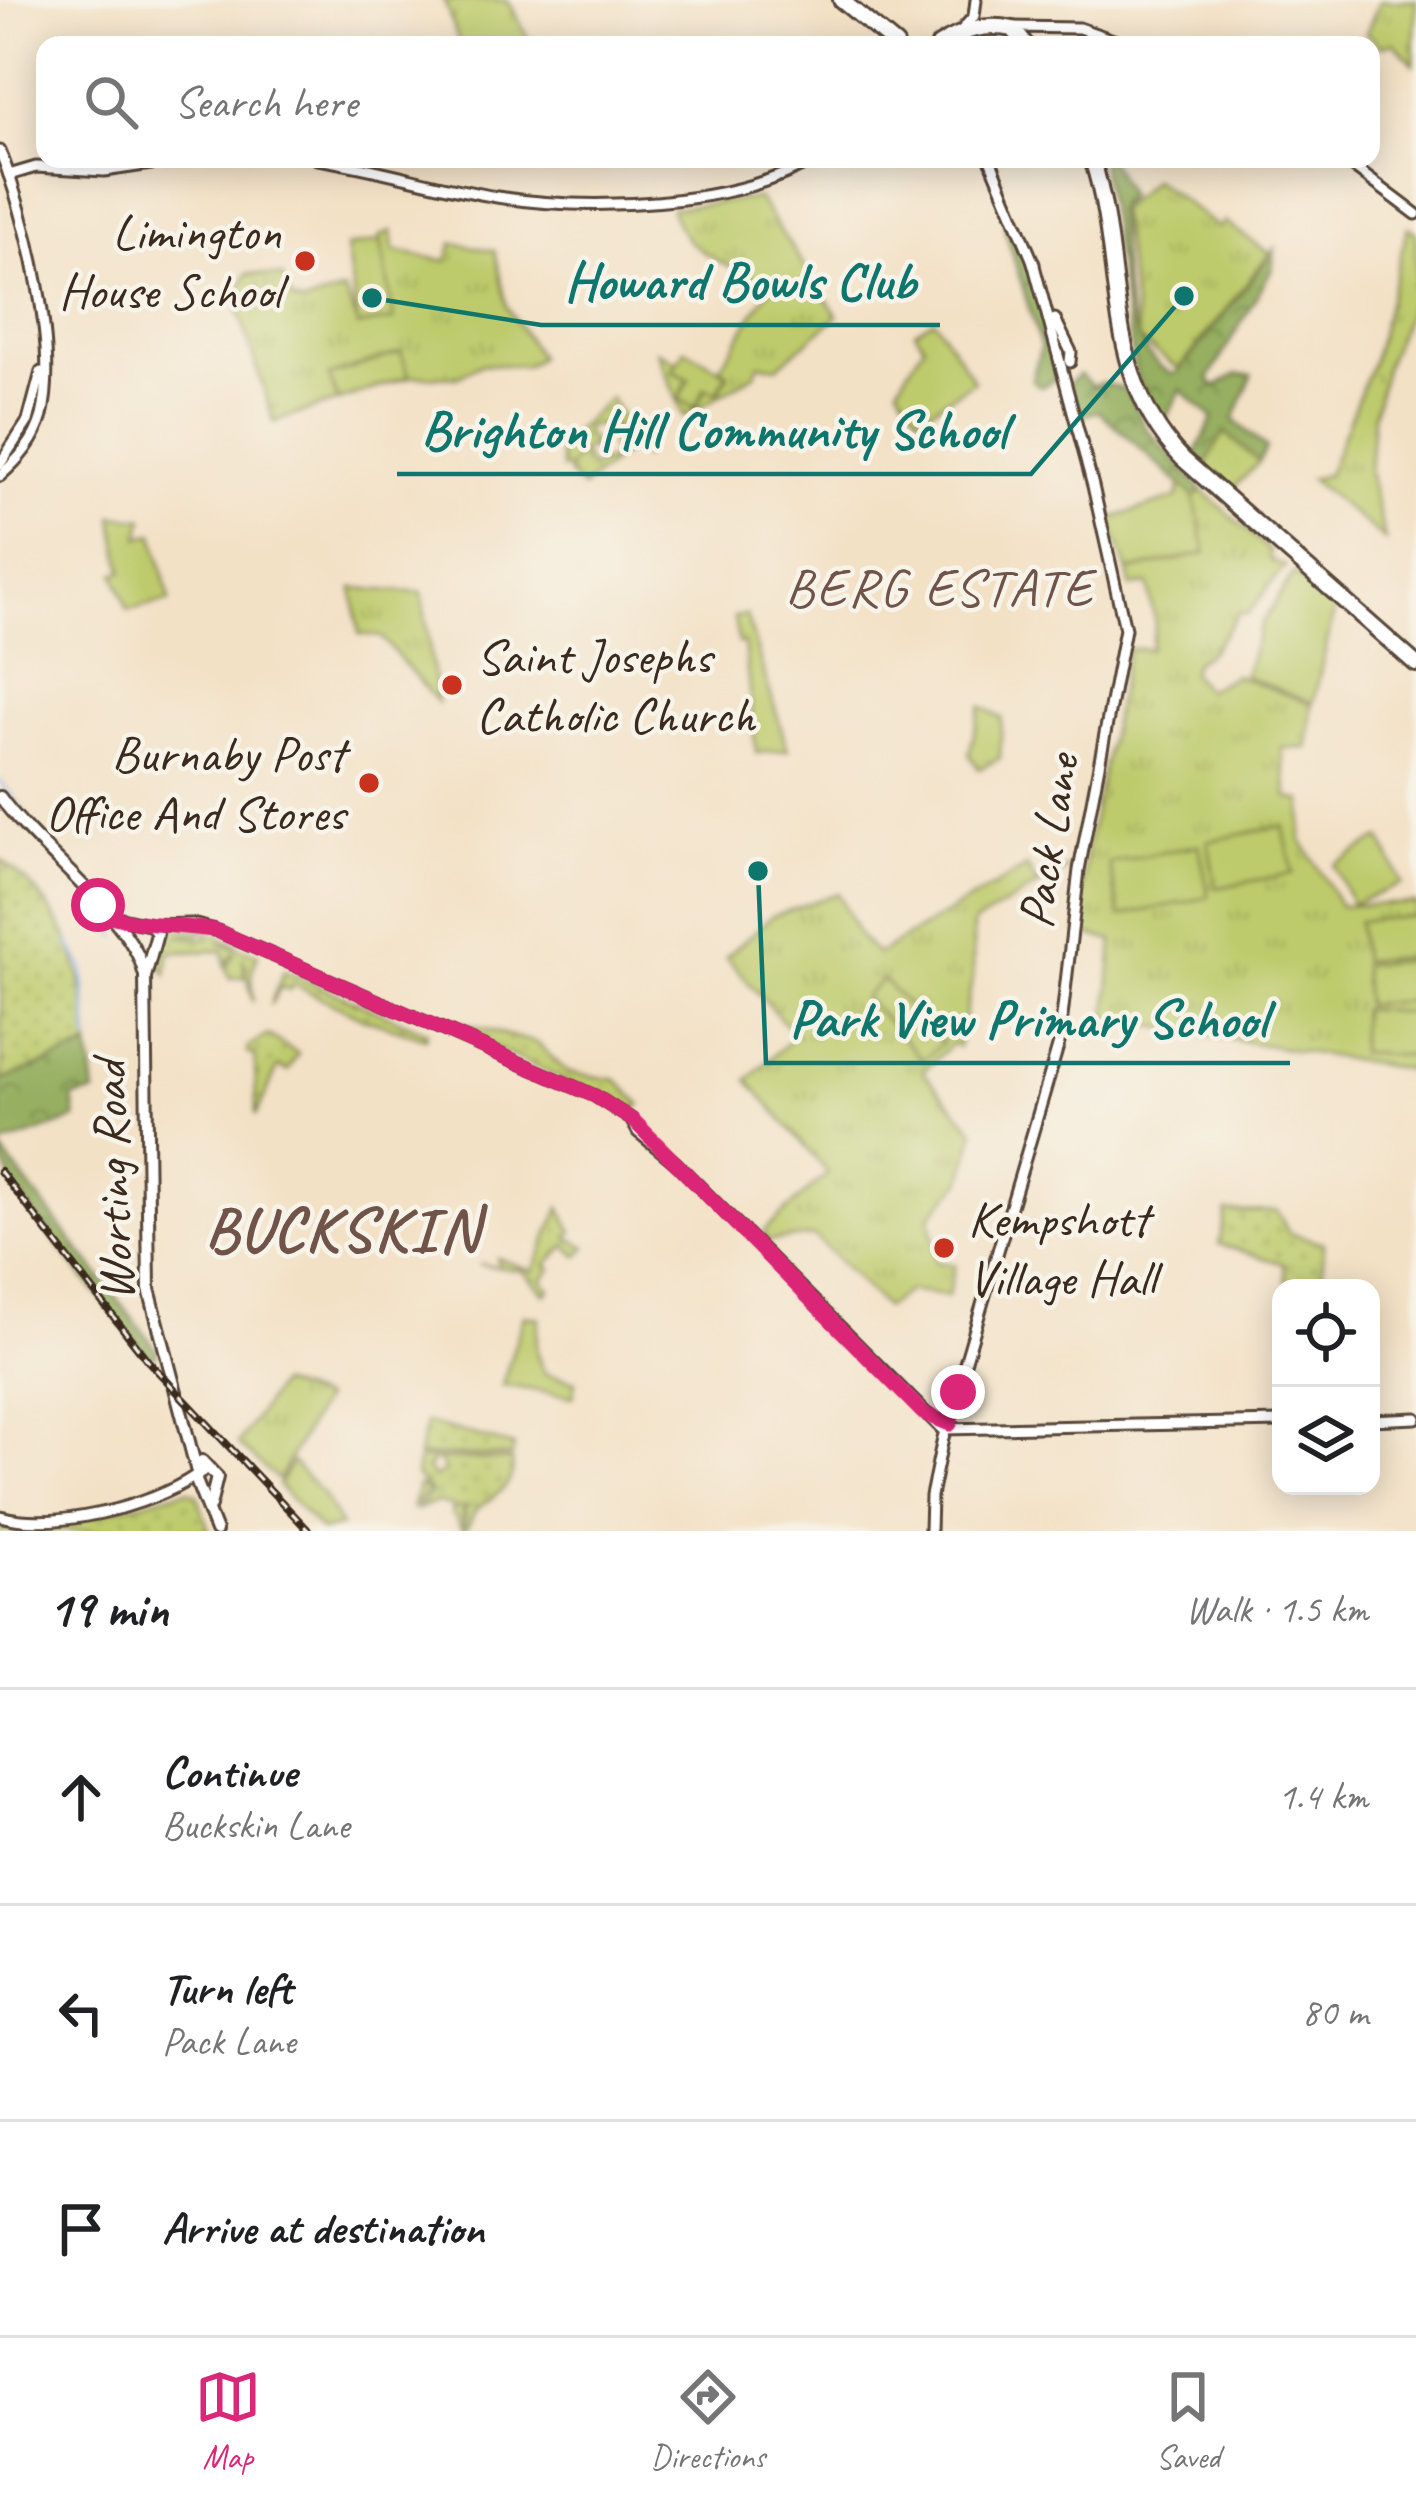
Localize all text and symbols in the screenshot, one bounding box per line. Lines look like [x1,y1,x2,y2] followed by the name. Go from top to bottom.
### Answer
[36,36,1380,168] search box
[78,69,144,135] icon: search
[174,74,357,131] text: Search here
[59,200,289,323] place label: Limington House School
[541,235,940,325] callout: Howard Bowls Club
[564,247,919,315] text: Howard Bowls Club
[292,248,318,274] marker: Limington House School
[397,384,1031,474] callout: Brighton Hill Community School
[421,396,1016,464] text: Brighton Hill Community School
[785,553,1098,621] district label: BERG ESTATE
[476,624,757,747] place label: Saint Josephs Catholic Church
[439,672,465,698] marker: Saint Josephs Catholic Church
[45,722,351,845] place label: Burnaby Post Office And Stores
[1003,746,1094,932] street label: Pack Lane
[356,770,382,796] marker: Burnaby Post Office And Stores
[71,878,125,932] route start
[766,973,1290,1063] callout: Park View Primary School
[789,985,1277,1053] text: Park View Primary School
[76,1052,148,1302] street label: Worting Road
[968,1187,1164,1310] place label: Kempshott Village Hall
[205,1190,488,1269] district label: BUCKSKIN
[931,1235,957,1261] marker: Kempshott Village Hall
[1272,1279,1380,1495] map controls
[1272,1279,1380,1387] button: locate
[931,1365,985,1419] route end
[1272,1387,1380,1495] button: layers
[48,1577,168,1641] text: 19 min
[1186,1585,1368,1634] text: Walk · 1.5 km
[162,1744,296,1801] text: Continue
[48,1764,114,1830] icon: ahead
[1278,1772,1368,1821] text: 1.4 km
[162,1801,349,1850] text: Buckskin Lane
[162,1960,292,2017] text: Turn left
[48,1980,114,2046] icon: left
[1302,1988,1368,2037] text: 80 m
[162,2017,296,2066] text: Pack Lane
[48,2196,114,2262] icon: arrive
[162,2200,484,2257] text: Arrive at destination
[195,2364,261,2478] tab: Map
[651,2364,765,2478] tab: Directions
[1155,2364,1221,2478] tab: Saved

